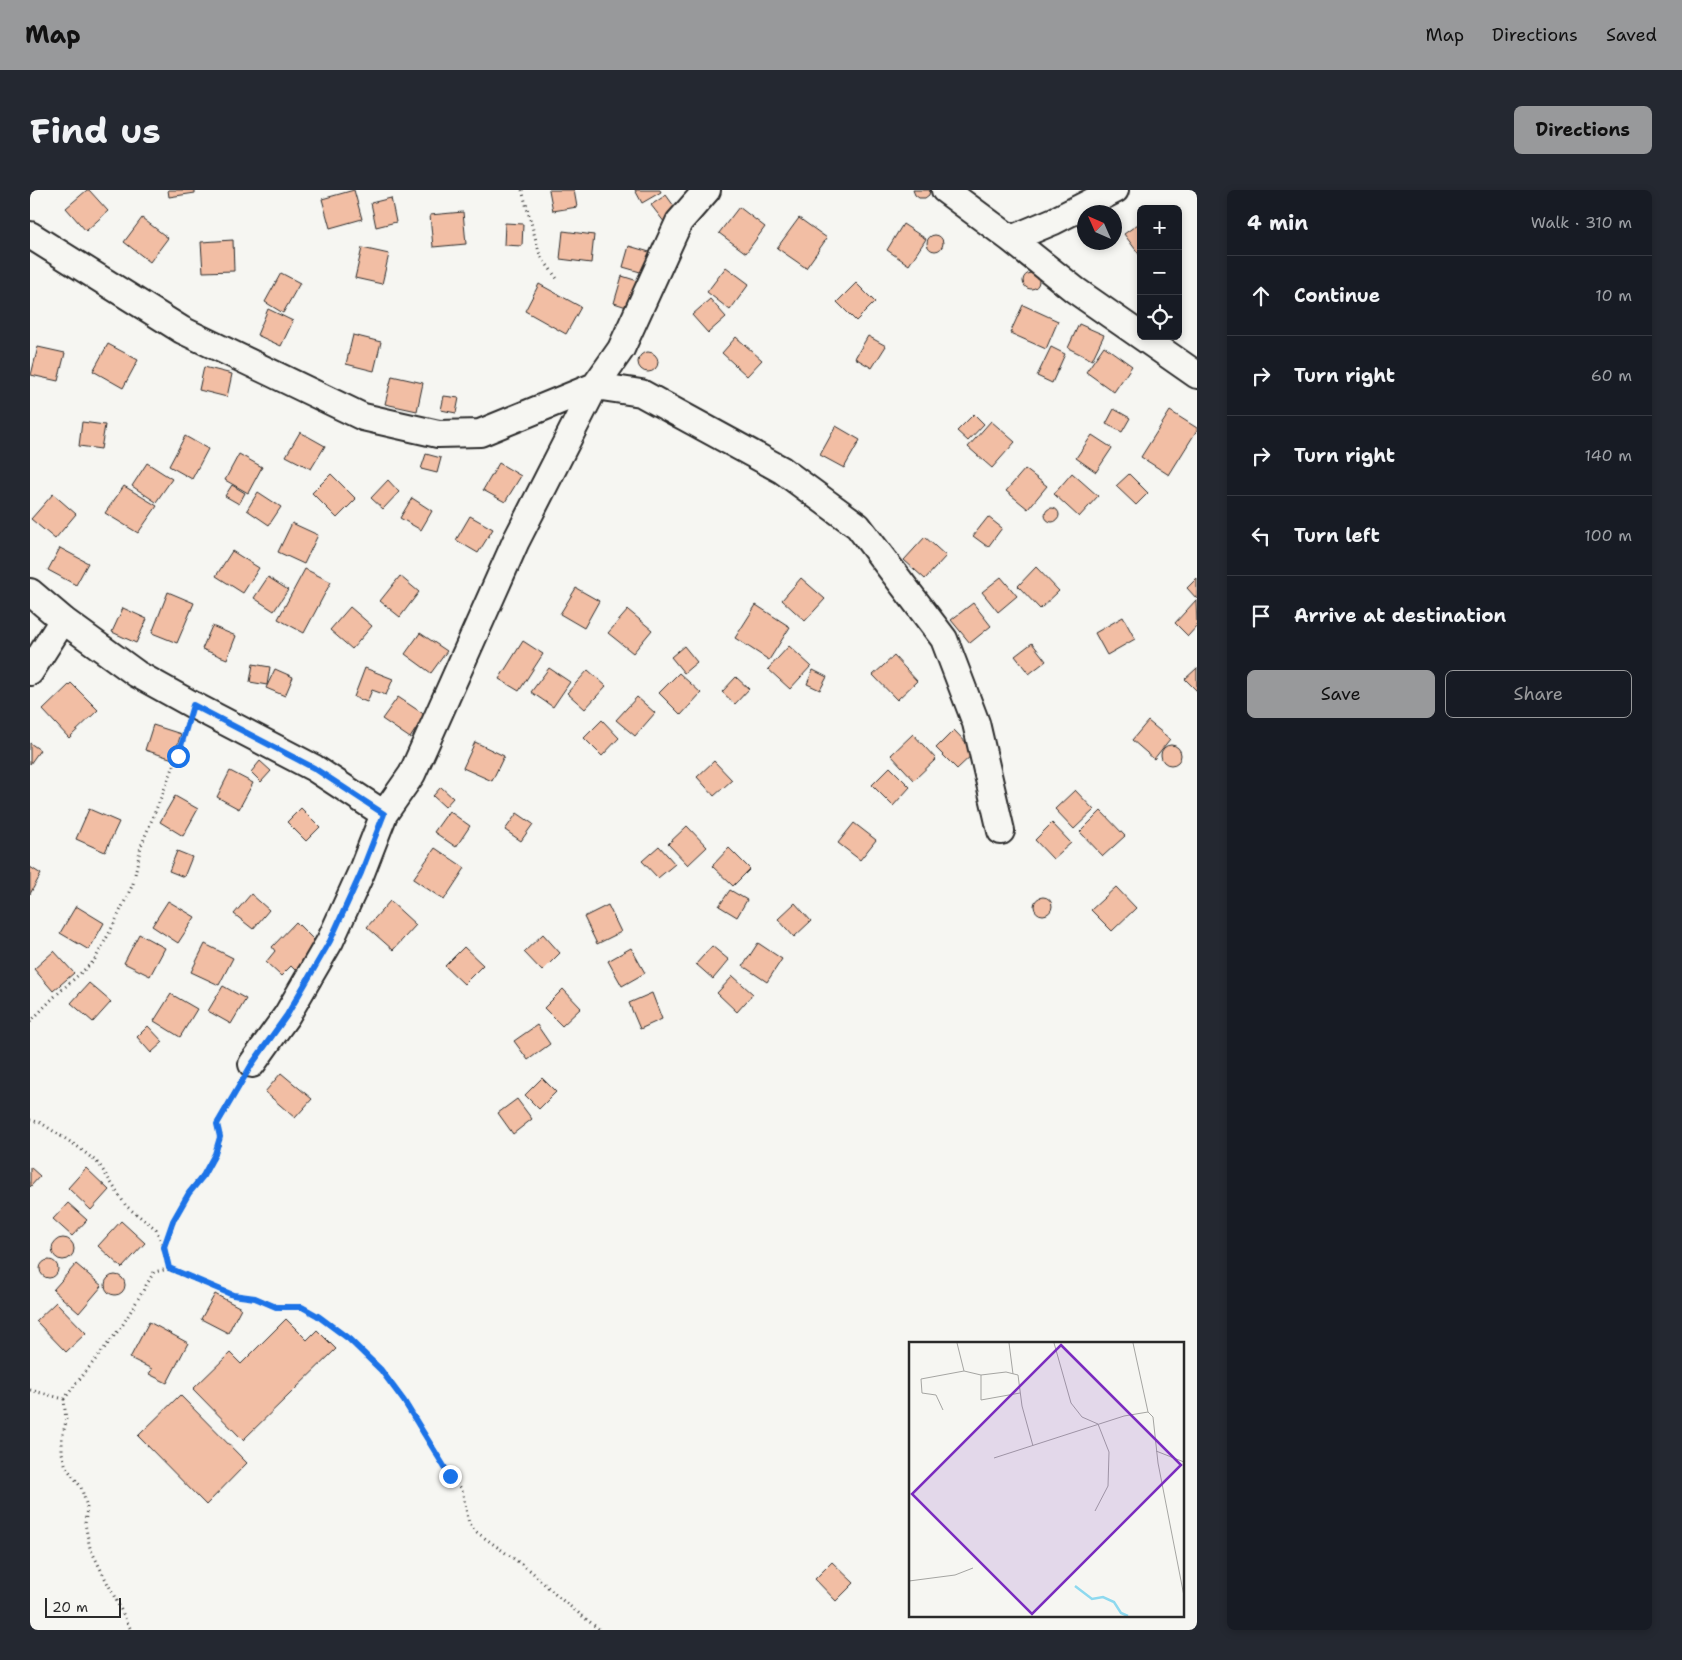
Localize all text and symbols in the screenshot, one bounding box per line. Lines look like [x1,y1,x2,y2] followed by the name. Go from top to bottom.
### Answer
[25,19,81,51] text: Map
[1426,23,1464,47] text: Map
[1492,23,1578,47] text: Directions
[1606,23,1657,47] text: Saved
[1514,106,1652,154] button: Directions
[30,107,161,154] text: Find us
[1077,205,1122,250] north arrow
[1137,205,1182,340] map controls
[1137,205,1182,250] button: +
[1247,209,1308,237] text: 4 min
[1531,212,1632,233] text: Walk · 310 m
[1137,250,1182,295] button: −
[1247,282,1275,310] icon: ahead
[1294,283,1380,308] text: Continue
[1595,285,1632,306] text: 10 m
[1137,295,1182,340] button: locate
[1247,362,1275,390] icon: right
[1294,363,1395,388] text: Turn right
[1591,365,1632,386] text: 60 m
[1247,442,1275,470] icon: right
[1294,443,1395,468] text: Turn right
[1585,445,1632,466] text: 140 m
[1247,522,1275,550] icon: left
[1294,523,1380,548] text: Turn left
[1584,525,1632,546] text: 100 m
[1247,602,1275,630] icon: arrive
[1294,603,1506,628] text: Arrive at destination
[1247,670,1435,718] button: Save
[1445,670,1632,718] button: Share
[167,745,190,768] route start
[909,1342,1184,1618] inset map
[439,1465,462,1488] route end
[45,1595,121,1618] scale bar
[52,1598,88,1616] text: 20 m

